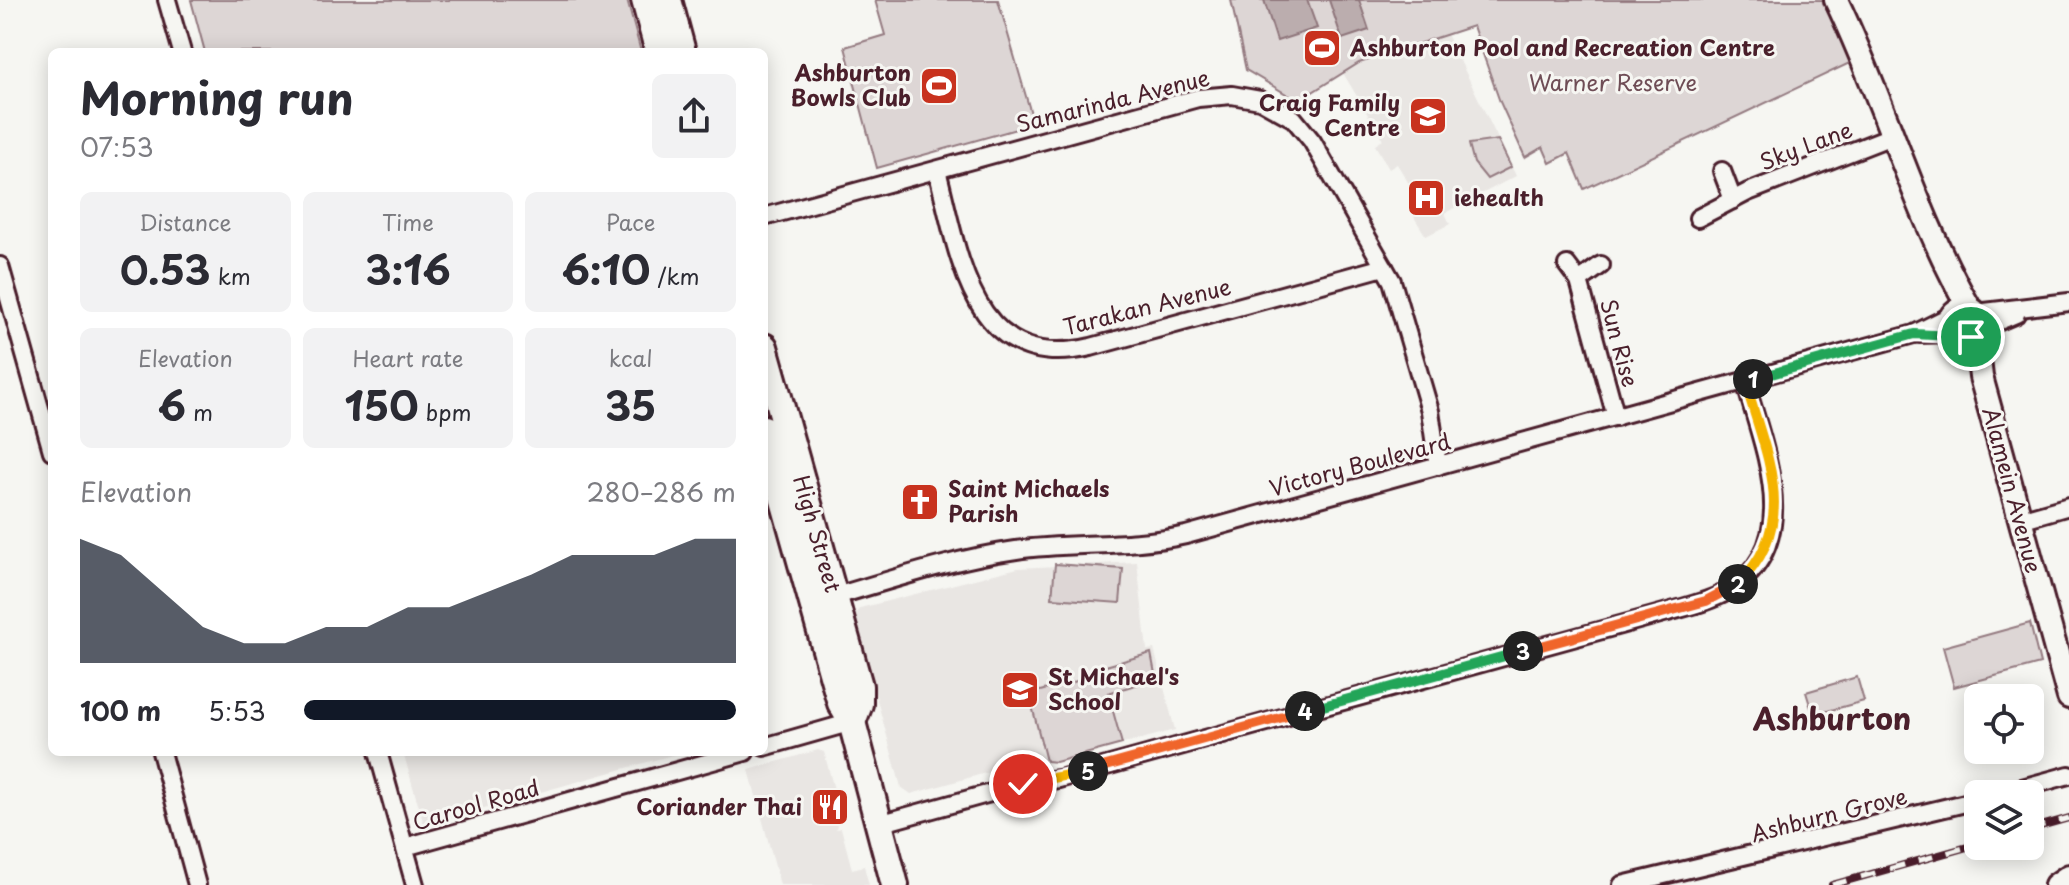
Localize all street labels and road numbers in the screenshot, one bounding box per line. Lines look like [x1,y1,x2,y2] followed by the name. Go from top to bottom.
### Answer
[1013,60,1213,139] street label: Samarinda Avenue
[1754,112,1857,177] street label: Sky Lane
[1059,269,1234,342] street label: Tarakan Avenue
[1593,295,1648,390] street label: Sun Rise
[1975,403,2051,576] street label: Alamein Avenue
[1265,424,1454,504] street label: Victory Boulevard
[786,471,851,596] street label: High Street
[408,770,543,837] street label: Carool Road
[1747,778,1910,849] street label: Ashburn Grove

